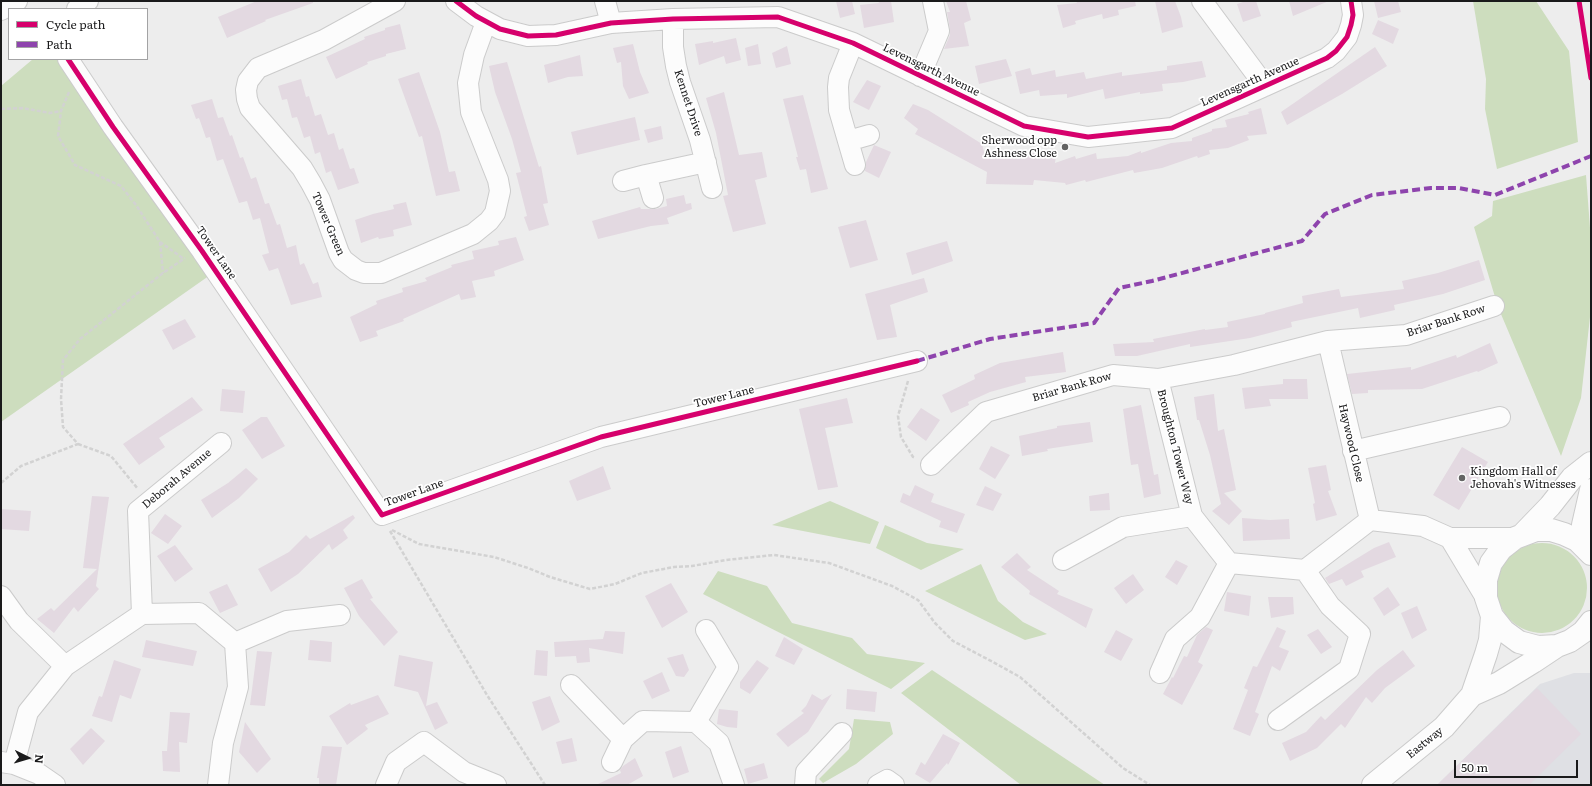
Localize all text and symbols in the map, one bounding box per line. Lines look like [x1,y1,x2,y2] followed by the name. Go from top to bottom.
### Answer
[8,8,148,60] legend
[46,15,106,33] text: Cycle path
[46,35,72,53] text: Path
[880,41,982,99] street label: Levensgarth Avenue
[1199,54,1301,110] street label: Levensgarth Avenue
[671,68,705,138] street label: Kennet Drive
[981,134,1057,160] place label: Sherwood opp Ashness Close
[1060,142,1070,152] marker: Sherwood opp Ashness Close
[309,190,347,258] street label: Tower Green
[193,224,239,282] street label: Tower Lane
[1405,302,1487,340] street label: Briar Bank Row
[1031,369,1113,405] street label: Briar Bank Row
[692,383,756,411] street label: Tower Lane
[1154,388,1196,506] street label: Broughton Tower Way
[1336,402,1366,484] street label: Haywood Close
[140,446,214,512] street label: Deborah Avenue
[1470,465,1576,491] place label: Kingdom Hall of Jehovah's Witnesses
[1457,473,1467,483] marker: Kingdom Hall of Jehovah's Witnesses
[383,476,445,510] street label: Tower Lane
[1404,724,1446,762] street label: Eastway
[8,738,48,778] north arrow
[1456,752,1580,778] scale bar
[32,754,48,764] text: N
[1461,758,1488,776] text: 50 m

